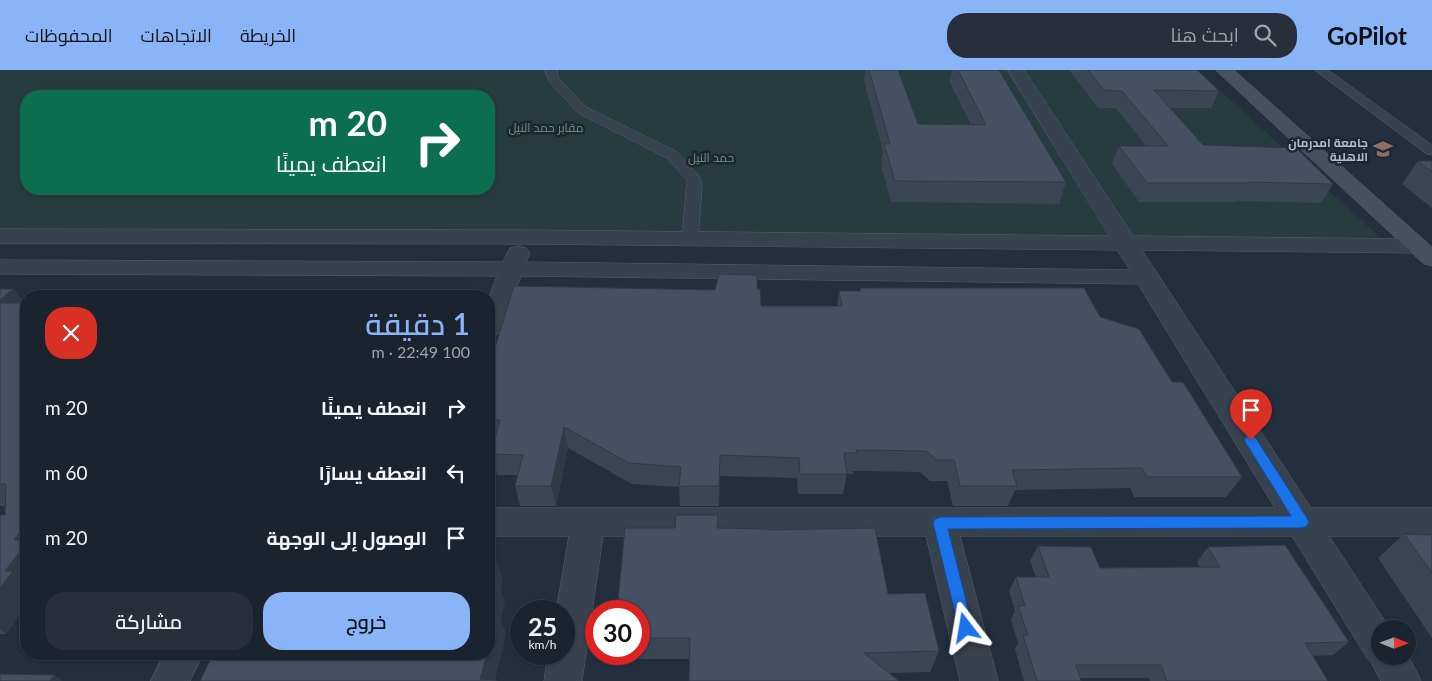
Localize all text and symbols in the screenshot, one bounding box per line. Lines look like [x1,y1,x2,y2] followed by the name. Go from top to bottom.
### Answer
[947,13,1297,58] search box
[1251,21,1279,49] icon: search
[1327,21,1407,50] text: GoPilot
[1171,23,1239,46] text: ابحث هنا
[25,24,113,46] text: المحفوظات
[141,24,212,46] text: الاتجاهات
[240,24,296,46] text: الخريطة
[309,101,387,143] text: 20 m
[405,110,470,175] icon: right
[508,120,584,135] park label: مقابر حمد النيل
[1288,135,1368,164] place label: جامعة امدرمان الاهلية
[1372,138,1394,160] school or university icon: جامعة امدرمان الاهلية
[276,150,387,177] text: انعطف يمينًا
[688,150,734,165] park label: حمد النيل
[365,305,470,341] text: 1 دقيقة
[45,307,97,359] button: close
[371,342,470,361] text: 100 m · 22:49
[1230,389,1272,440] pin
[442,394,470,422] icon: right
[45,396,88,419] text: 20 m
[321,396,427,419] text: انعطف يمينًا
[1237,396,1265,424] icon: arrive
[442,459,470,487] icon: left
[45,461,88,484] text: 60 m
[319,461,427,484] text: انعطف يسارًا
[442,524,470,552] icon: arrive
[45,526,88,549] text: 20 m
[266,526,427,549] text: الوصول إلى الوجهة
[45,592,253,650] button: مشاركة
[263,592,470,650] button: خروج
[585,600,650,665] speed limit sign: 30
[939,601,991,653] position arrow
[528,611,557,641] text: 25
[1371,620,1416,665] north arrow
[1371,620,1416,665] map controls
[528,637,557,652] text: km/h

